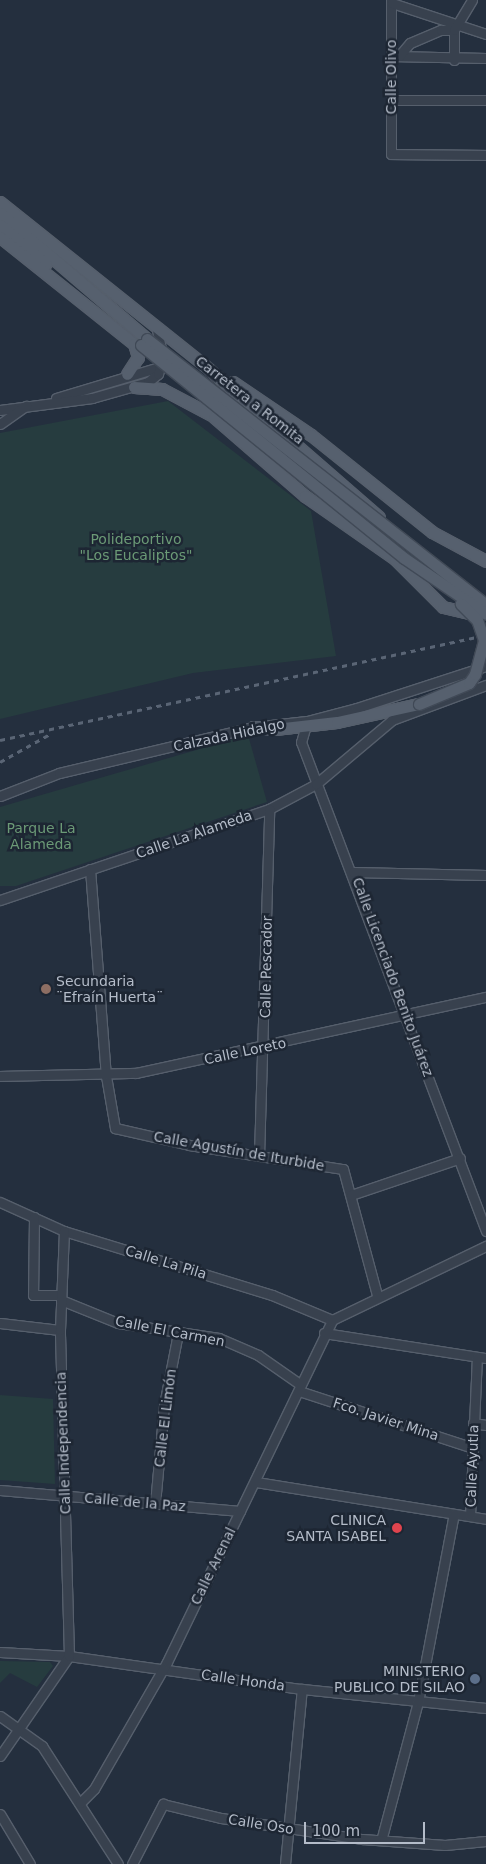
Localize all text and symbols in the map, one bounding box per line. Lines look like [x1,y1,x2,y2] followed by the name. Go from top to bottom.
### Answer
[383,40,399,114] street label: Calle Olivo
[192,352,308,448] street label: Carretera a Romita
[80,531,192,564] park label: Polideportivo "Los Eucaliptos"
[172,715,286,755] street label: Calzada Hidalgo
[134,806,254,862] street label: Calle La Alameda
[6,820,76,852] park label: Parque La Alameda
[349,875,437,1079] street label: Calle Licenciado Benito Juárez
[257,916,275,1018] street label: Calle Pescador
[56,973,163,1006] place label: Secundaria ¨Efraín Huerta¨
[40,983,52,995] marker: Secundaria ¨Efraín Huerta¨
[202,1034,288,1068] street label: Calle Loreto
[152,1128,326,1174] street label: Calle Agustín de Iturbide
[123,1242,209,1282] street label: Calle La Pila
[114,1312,226,1350] street label: Calle El Carmen
[151,1368,179,1468] street label: Calle El Limón
[52,1371,74,1515] street label: Calle Independencia
[331,1394,441,1444] street label: Fco. Javier Mina
[462,1424,482,1508] street label: Calle Ayutla
[84,1489,186,1515] street label: Calle de la Paz
[286,1512,386,1544] place label: CLINICA SANTA ISABEL
[390,1521,404,1535] marker: CLINICA SANTA ISABEL
[187,1524,239,1608] street label: Calle Arenal
[334,1663,465,1695] place label: MINISTERIO PUBLICO DE SILAO
[200,1666,286,1694] street label: Calle Honda
[469,1673,481,1685] marker: MINISTERIO PUBLICO DE SILAO
[227,1811,295,1837] street label: Calle Oso
[306,1812,427,1844] scale bar
[312,1822,360,1840] text: 100 m

